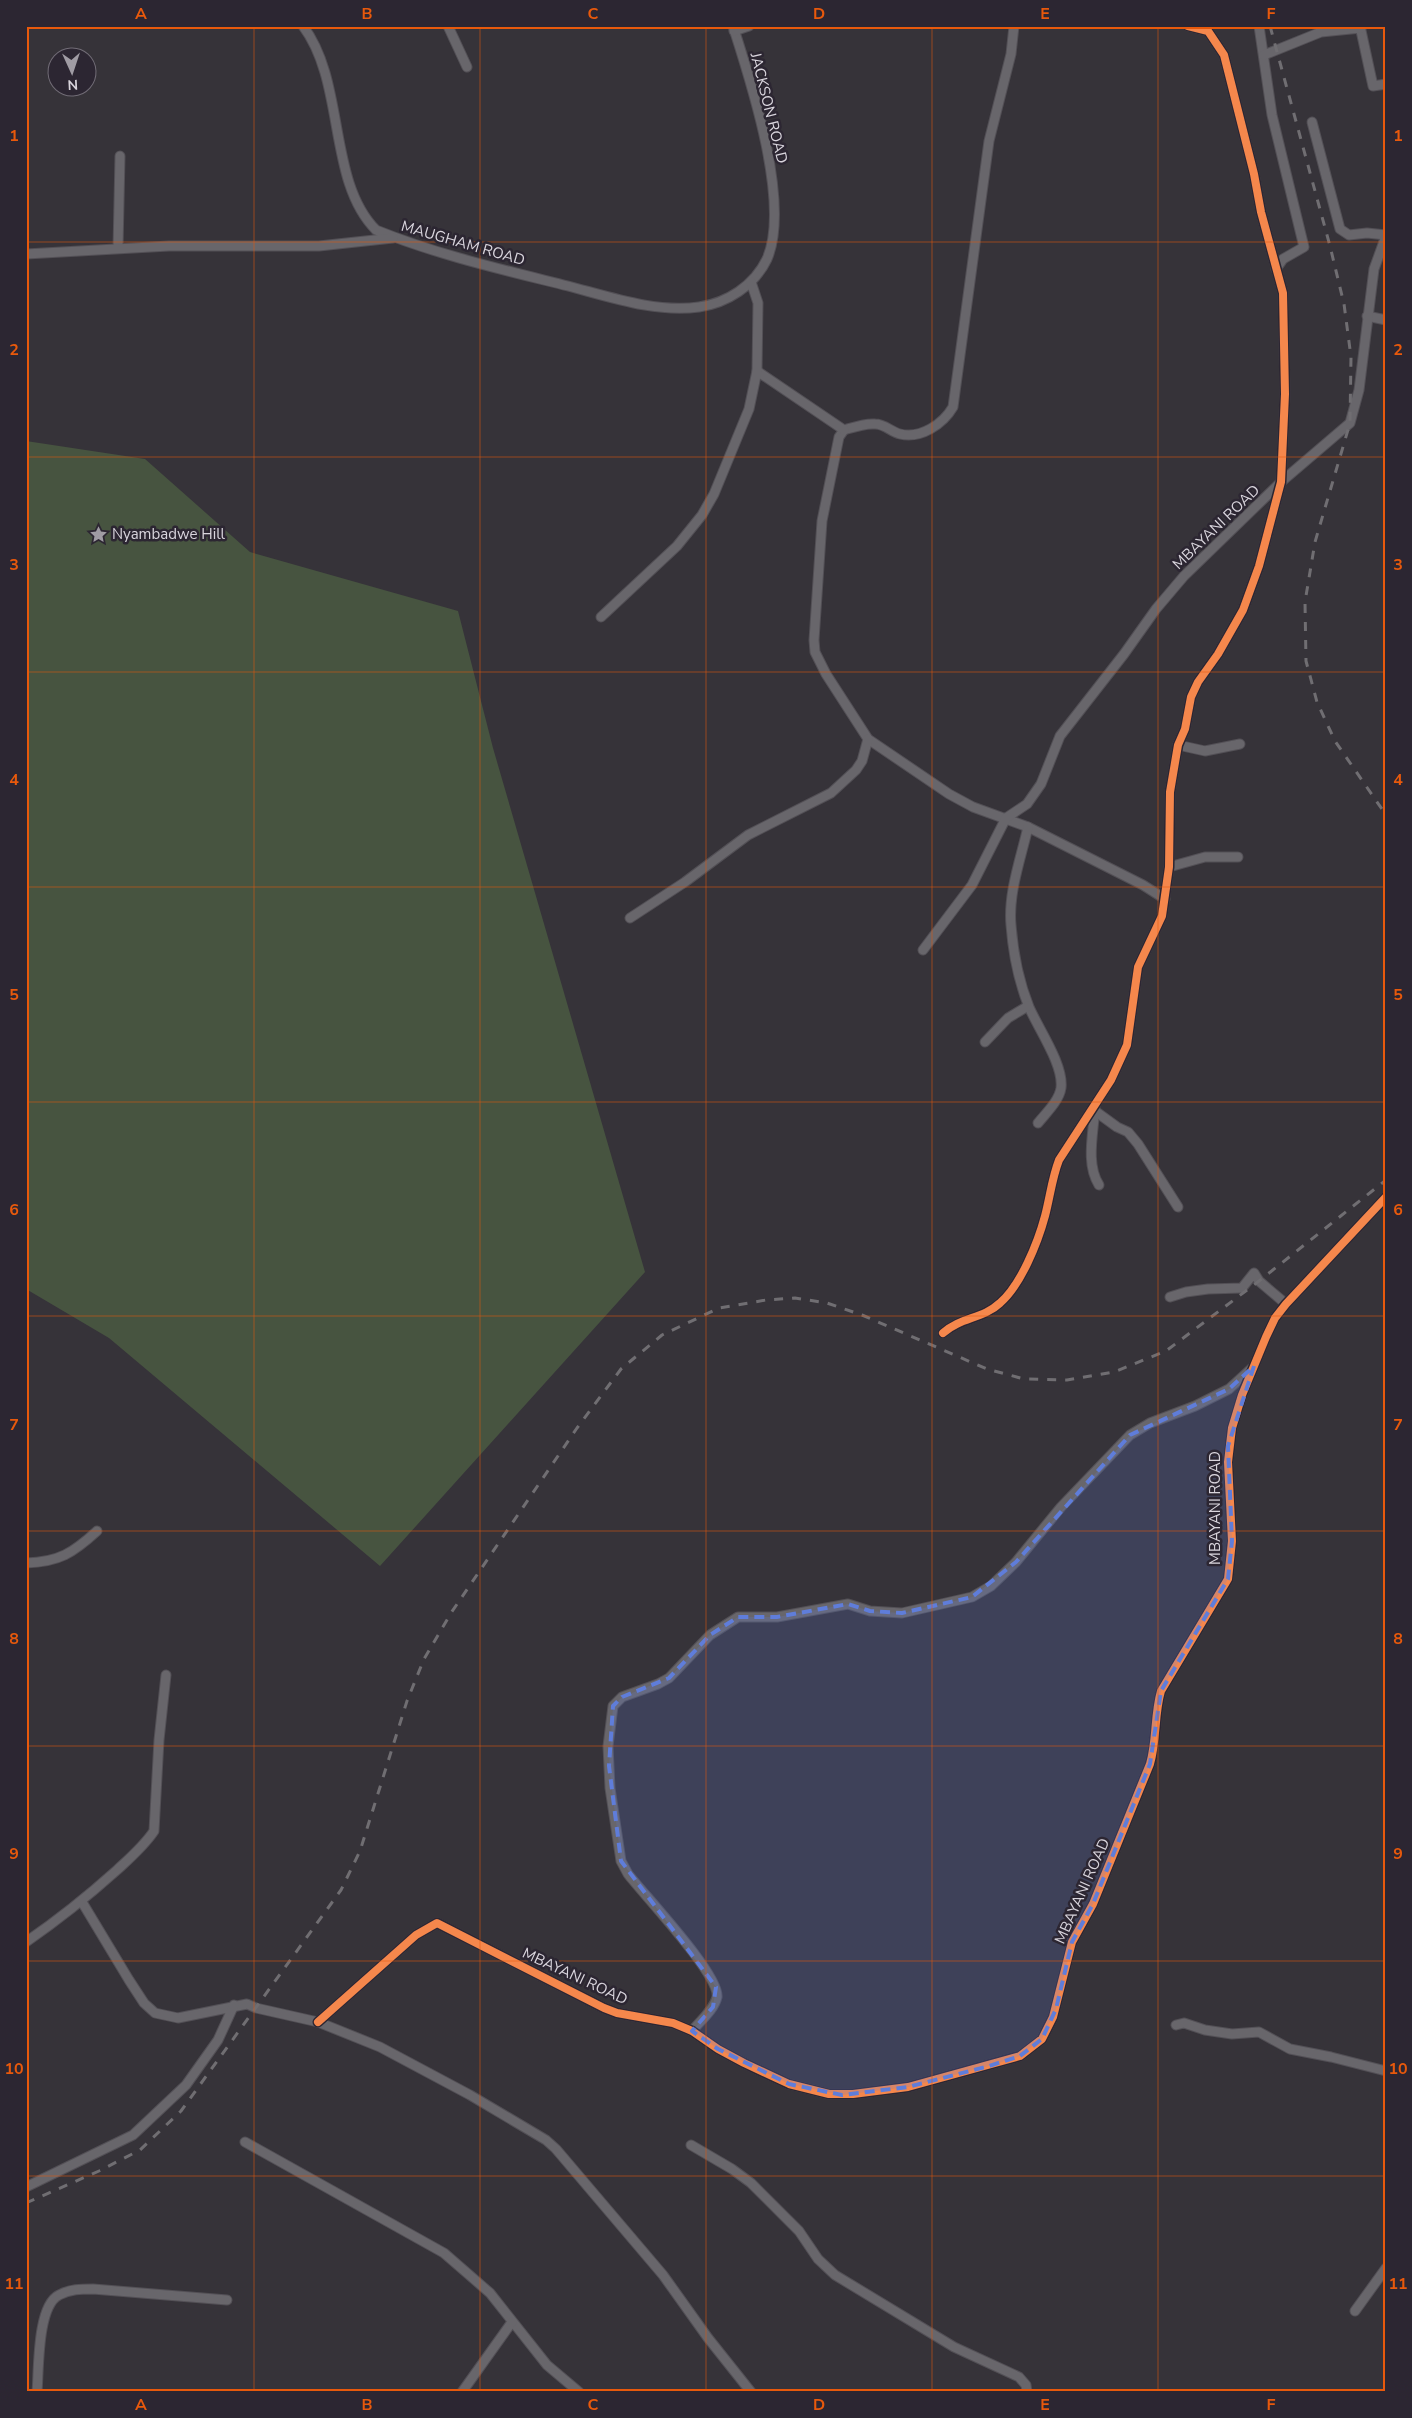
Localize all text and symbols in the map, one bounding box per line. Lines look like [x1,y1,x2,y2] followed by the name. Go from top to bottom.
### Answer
[135,3,147,25] text: A
[361,3,373,25] text: B
[588,3,599,25] text: C
[813,3,825,25] text: D
[1040,3,1050,25] text: E
[1267,3,1276,25] text: F
[48,48,98,98] north arrow
[745,49,792,166] street label: JACKSON ROAD
[67,75,78,94] text: N
[9,125,19,147] text: 1
[1393,125,1403,147] text: 1
[399,216,527,270] street label: MAUGHAM ROAD
[9,339,19,361] text: 2
[1393,339,1403,361] text: 2
[1168,480,1264,574] street label: MBAYANI ROAD
[88,524,108,544] place icon: Nyambadwe Hill
[112,524,226,544] place label: Nyambadwe Hill
[9,554,19,576] text: 3
[1393,554,1403,576] text: 3
[9,769,19,791] text: 4
[1393,769,1403,791] text: 4
[9,984,19,1006] text: 5
[1393,984,1403,1006] text: 5
[9,1199,19,1221] text: 6
[1393,1199,1403,1221] text: 6
[9,1414,19,1436] text: 7
[1393,1414,1403,1436] text: 7
[1205,1451,1225,1565] street label: MBAYANI ROAD
[9,1628,19,1650] text: 8
[1393,1628,1403,1650] text: 8
[1050,1835,1114,1947] street label: MBAYANI ROAD
[9,1843,19,1865] text: 9
[1393,1843,1403,1865] text: 9
[519,1943,631,2009] street label: MBAYANI ROAD
[4,2058,24,2080] text: 10
[1388,2058,1408,2080] text: 10
[4,2273,24,2295] text: 11
[1388,2273,1408,2295] text: 11
[135,2394,147,2416] text: A
[361,2394,373,2416] text: B
[588,2394,599,2416] text: C
[813,2394,825,2416] text: D
[1040,2394,1050,2416] text: E
[1267,2394,1276,2416] text: F

